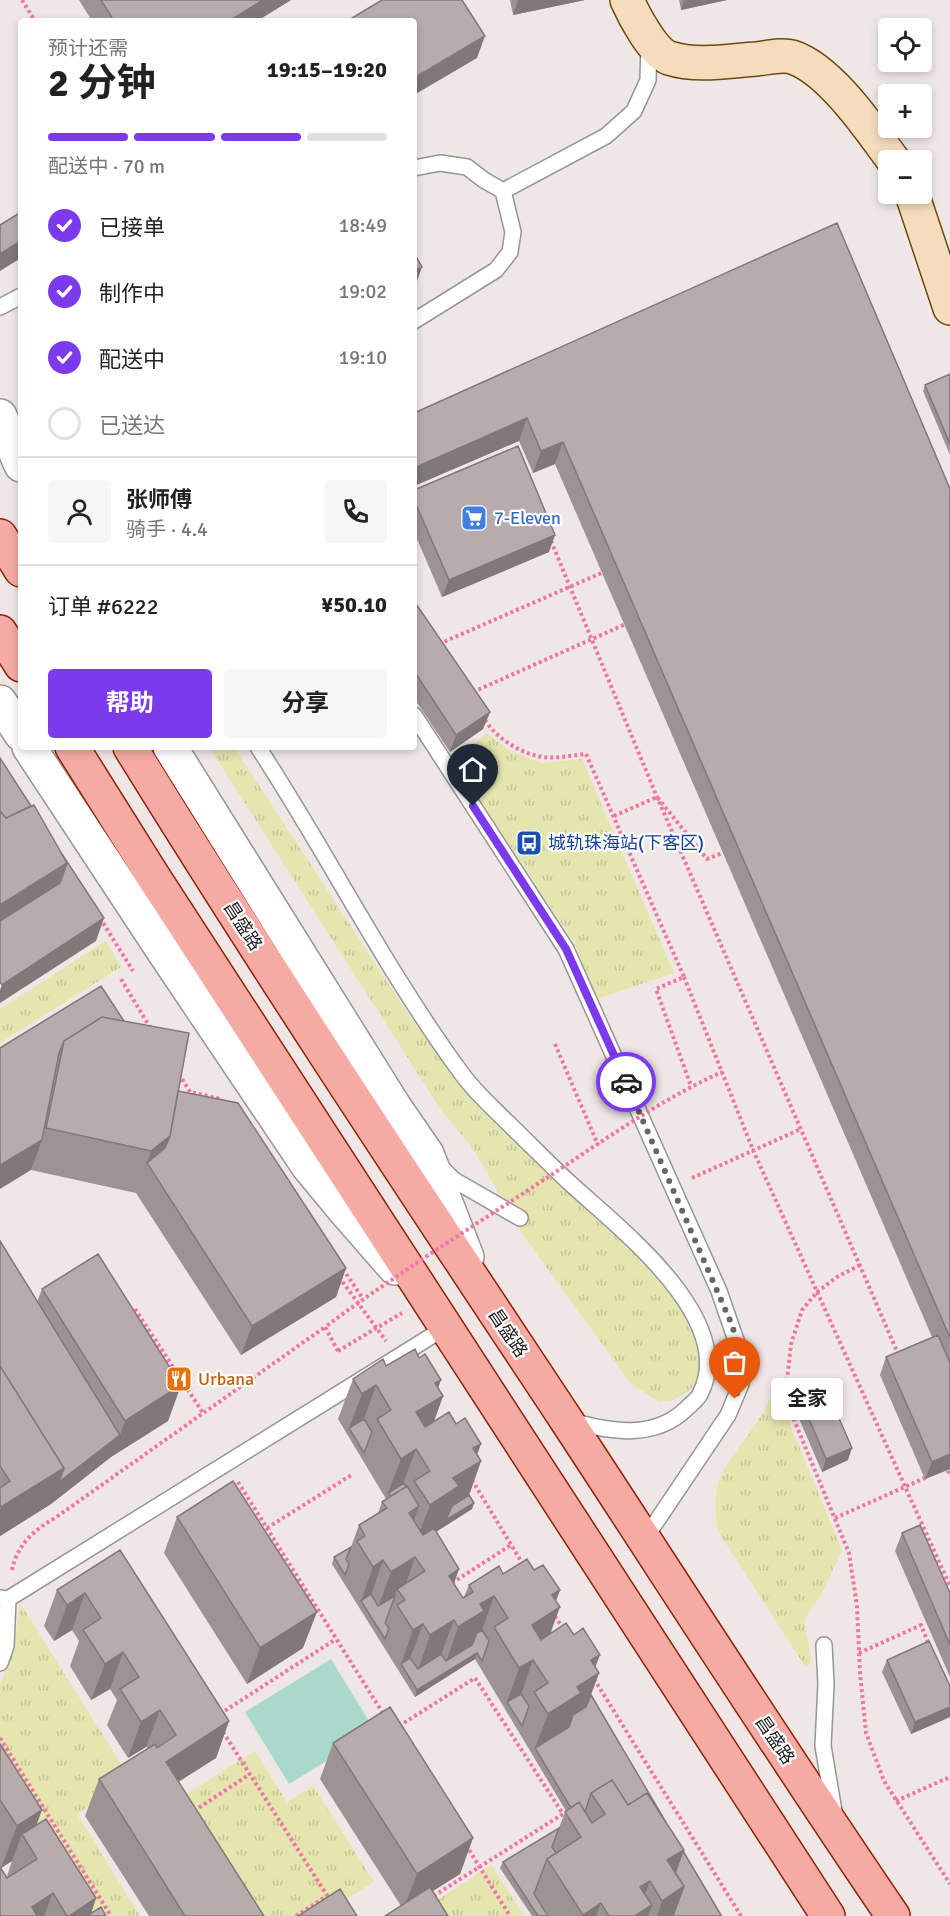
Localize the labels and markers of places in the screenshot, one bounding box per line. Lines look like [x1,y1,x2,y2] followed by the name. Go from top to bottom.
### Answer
[459,503,489,533] supermarket icon: 7-Eleven
[494,507,561,529] place label: 7-Eleven
[447,744,498,806] pin
[514,828,544,858] bus stop icon: 城轨珠海站(下客区)
[548,832,704,854] place label: 城轨珠海站(下客区)
[709,1337,760,1399] pin
[164,1364,194,1394] restaurant icon: Urbana
[198,1368,254,1390] place label: Urbana
[771,1378,843,1420] callout: 全家

